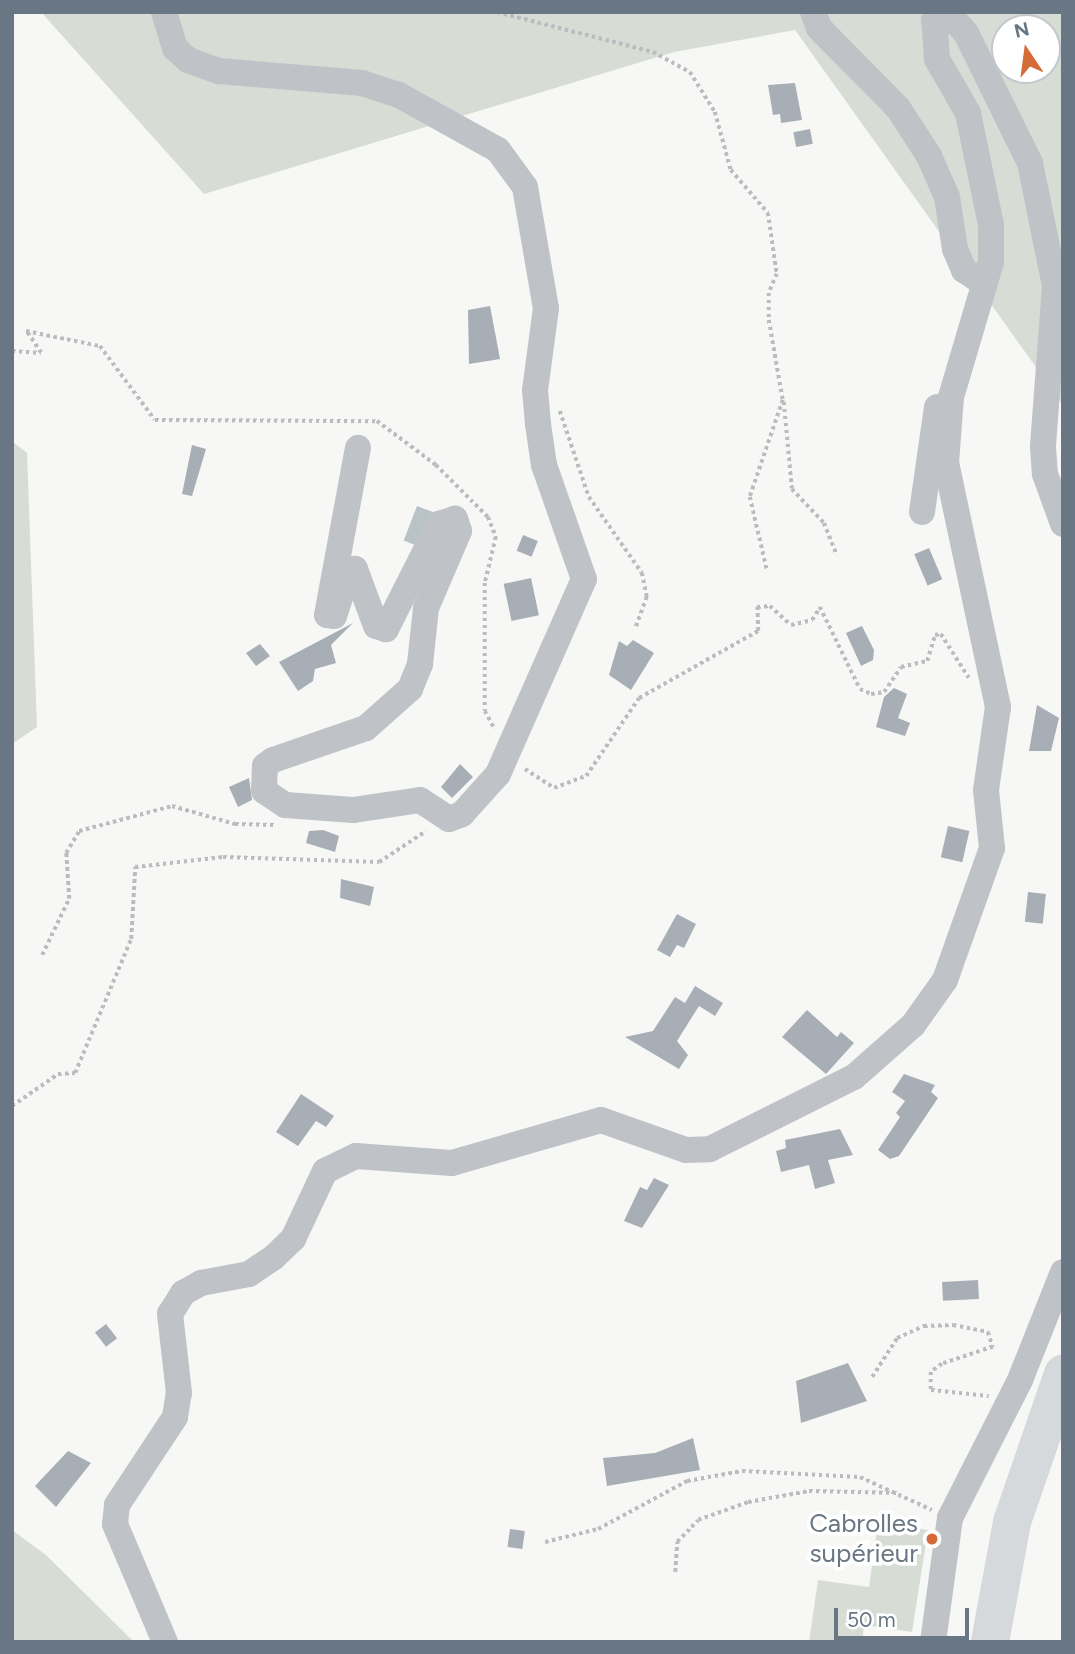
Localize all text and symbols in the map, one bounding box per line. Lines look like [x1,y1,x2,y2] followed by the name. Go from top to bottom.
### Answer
[991,14,1061,84] north arrow
[1012,17,1031,43] text: N
[809,1508,918,1570] place label: Cabrolles supérieur
[924,1531,940,1547] marker: Cabrolles supérieur
[837,1594,972,1638] scale bar
[847,1607,896,1632] text: 50 m

